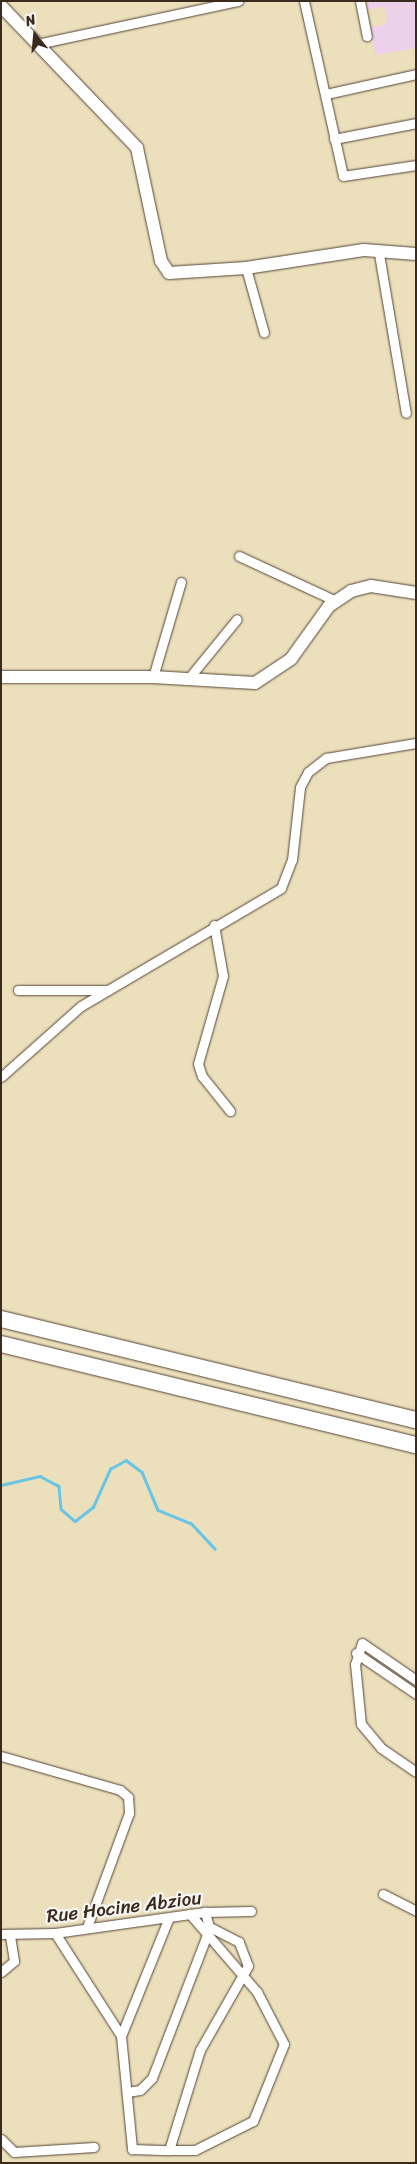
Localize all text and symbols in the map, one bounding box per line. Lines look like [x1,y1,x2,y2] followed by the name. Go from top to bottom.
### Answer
[22,7,39,34] text: N
[10,10,60,60] north arrow
[45,1886,203,1928] street label: Rue Hocine Abziou

